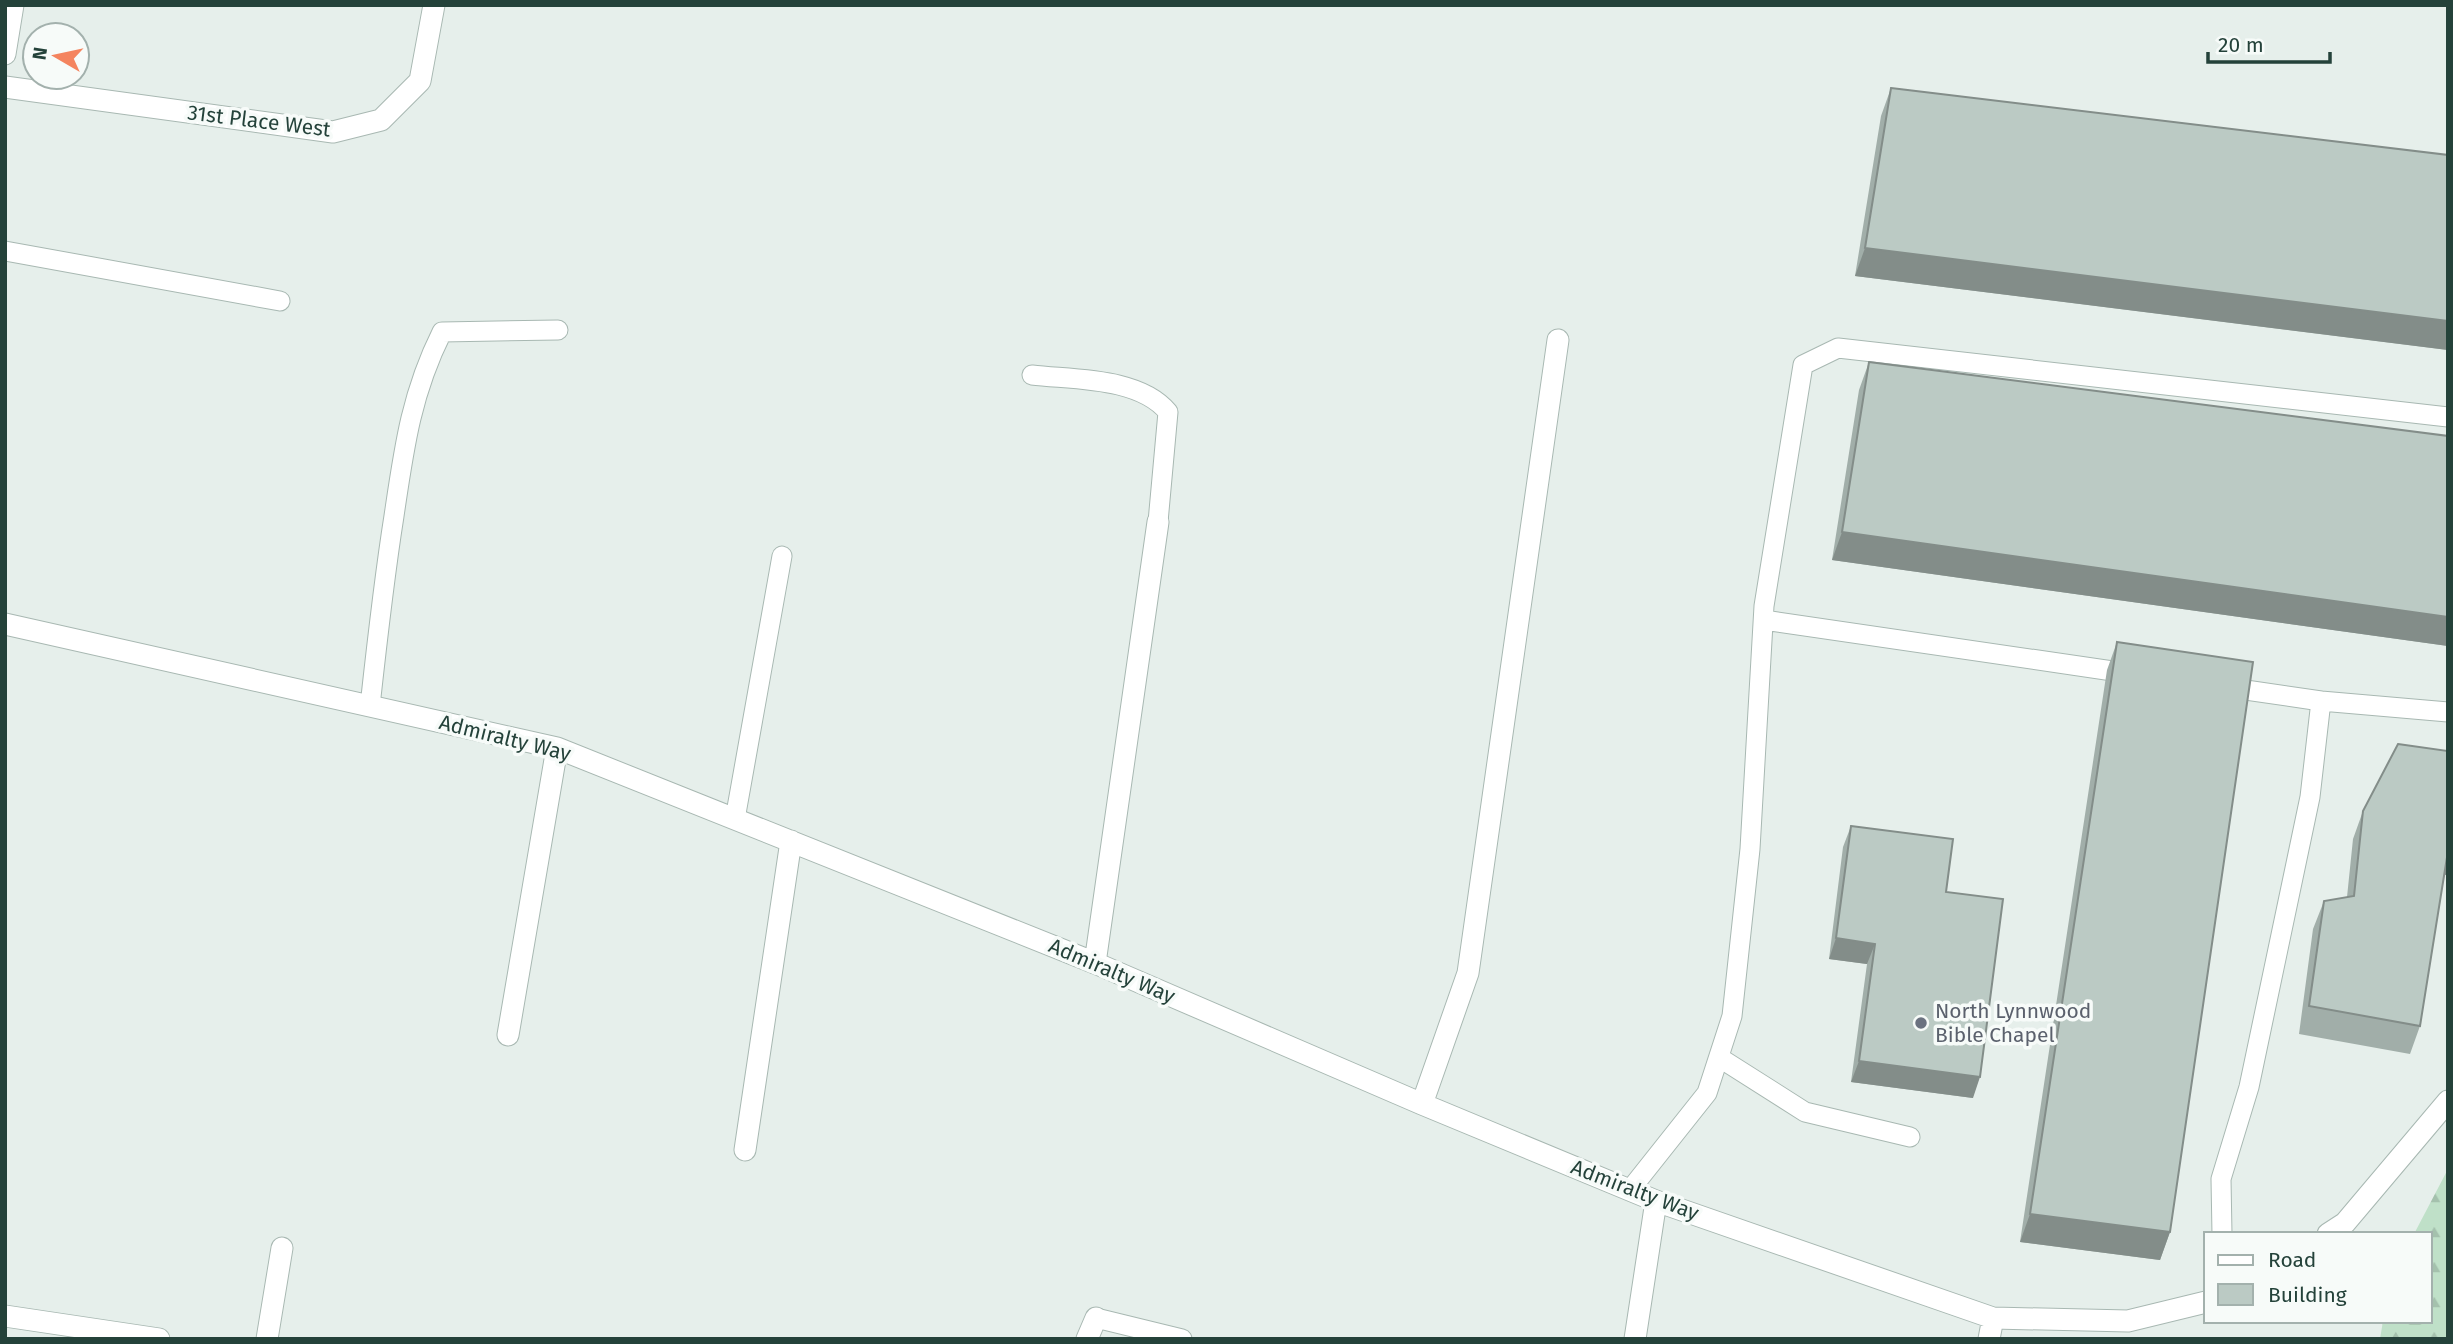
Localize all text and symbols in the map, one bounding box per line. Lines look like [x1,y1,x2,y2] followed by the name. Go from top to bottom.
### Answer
[21,21,91,91] north arrow
[2208,21,2330,65] scale bar
[2218,32,2264,58] text: 20 m
[27,45,52,61] text: N
[186,99,332,143] street label: 31st Place West
[436,709,574,767] street label: Admiralty Way
[1045,933,1180,1010] street label: Admiralty Way
[1935,998,2091,1048] place label: North Lynnwood Bible Chapel
[1913,1015,1929,1031] marker: North Lynnwood Bible Chapel
[1567,1154,1703,1227] street label: Admiralty Way
[2204,1232,2432,1323] legend
[2268,1247,2316,1273] text: Road
[2268,1282,2347,1308] text: Building

